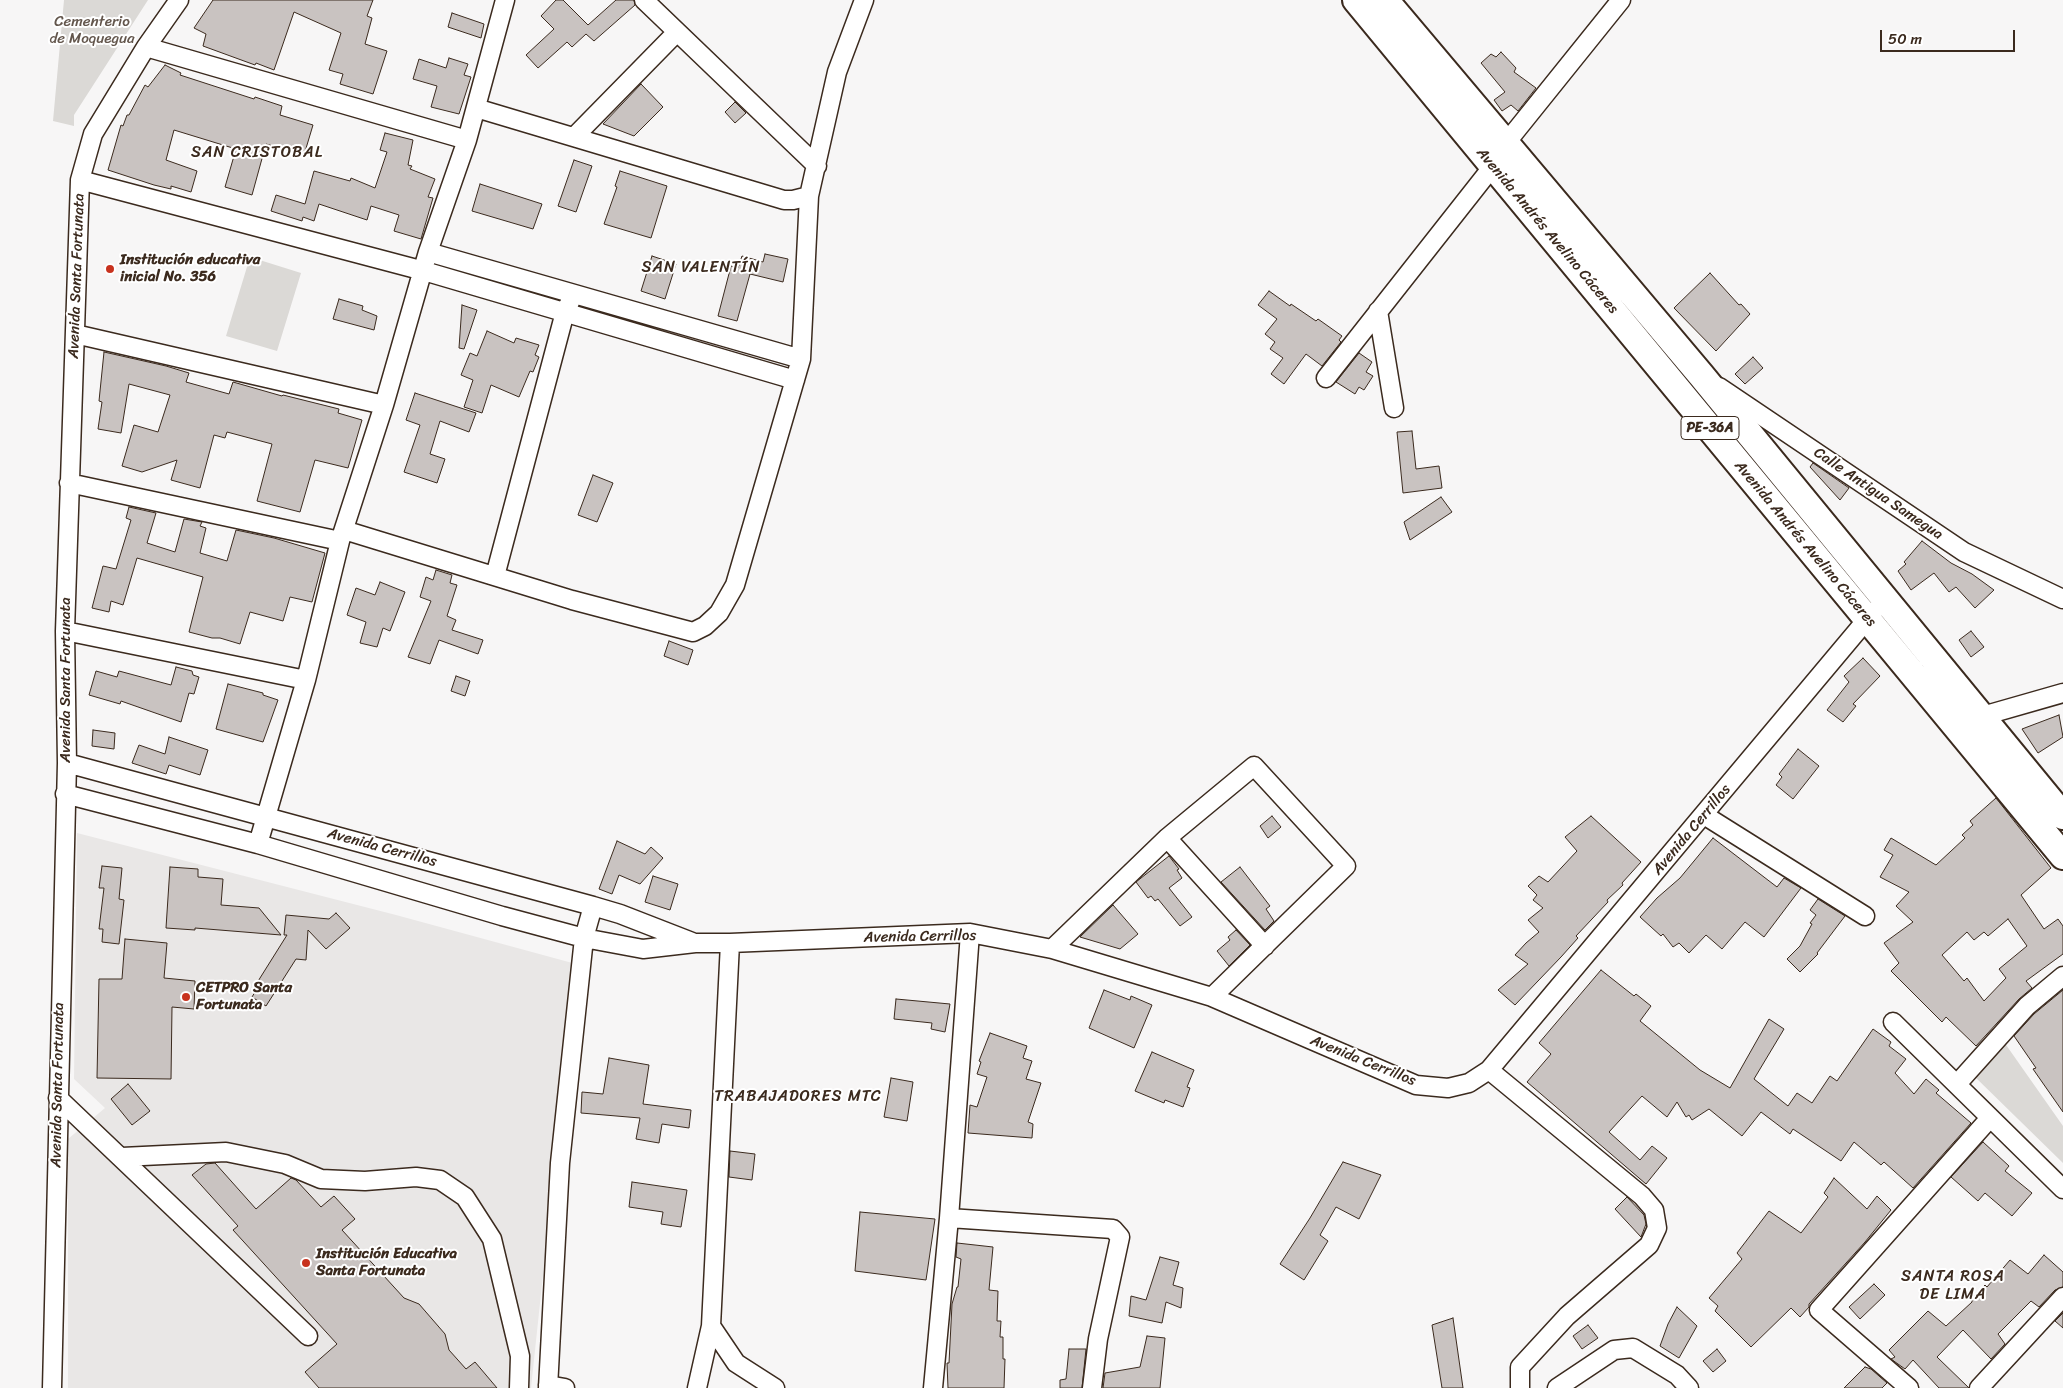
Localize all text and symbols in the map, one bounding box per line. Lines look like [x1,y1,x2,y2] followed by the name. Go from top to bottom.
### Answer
[49,13,135,48] park label: Cementerio de Moquegua
[1883,20,2018,52] scale bar
[1888,26,1922,52] text: 50 m
[190,143,324,163] district label: SAN CRISTOBAL
[1472,144,1622,318] street label: Avenida Andrés Avelino Cáceres
[65,193,89,359] street label: Avenida Santa Fortunata
[120,251,260,286] place label: Institución educativa inicial No. 356
[640,258,762,278] district label: SAN VALENTÍN
[104,263,116,275] marker: Institución educativa inicial No. 356
[1681,416,1739,439] road number: PE-36A
[1810,444,1946,544] street label: Calle Antigua Samegua
[1730,457,1880,631] street label: Avenida Andrés Avelino Cáceres
[57,597,75,763] street label: Avenida Santa Fortunata
[1649,781,1735,879] street label: Avenida Cerrillos
[325,825,439,871] street label: Avenida Cerrillos
[864,927,976,947] street label: Avenida Cerrillos
[196,979,292,1014] place label: CETPRO Santa Fortunata
[180,991,192,1003] marker: CETPRO Santa Fortunata
[48,1002,68,1168] street label: Avenida Santa Fortunata
[1307,1032,1419,1090] street label: Avenida Cerrillos
[713,1087,883,1107] district label: TRABAJADORES MTC
[316,1245,457,1280] place label: Institución Educativa Santa Fortunata
[300,1257,312,1269] marker: Institución Educativa Santa Fortunata
[1900,1267,2006,1305] district label: SANTA ROSA DE LIMA

